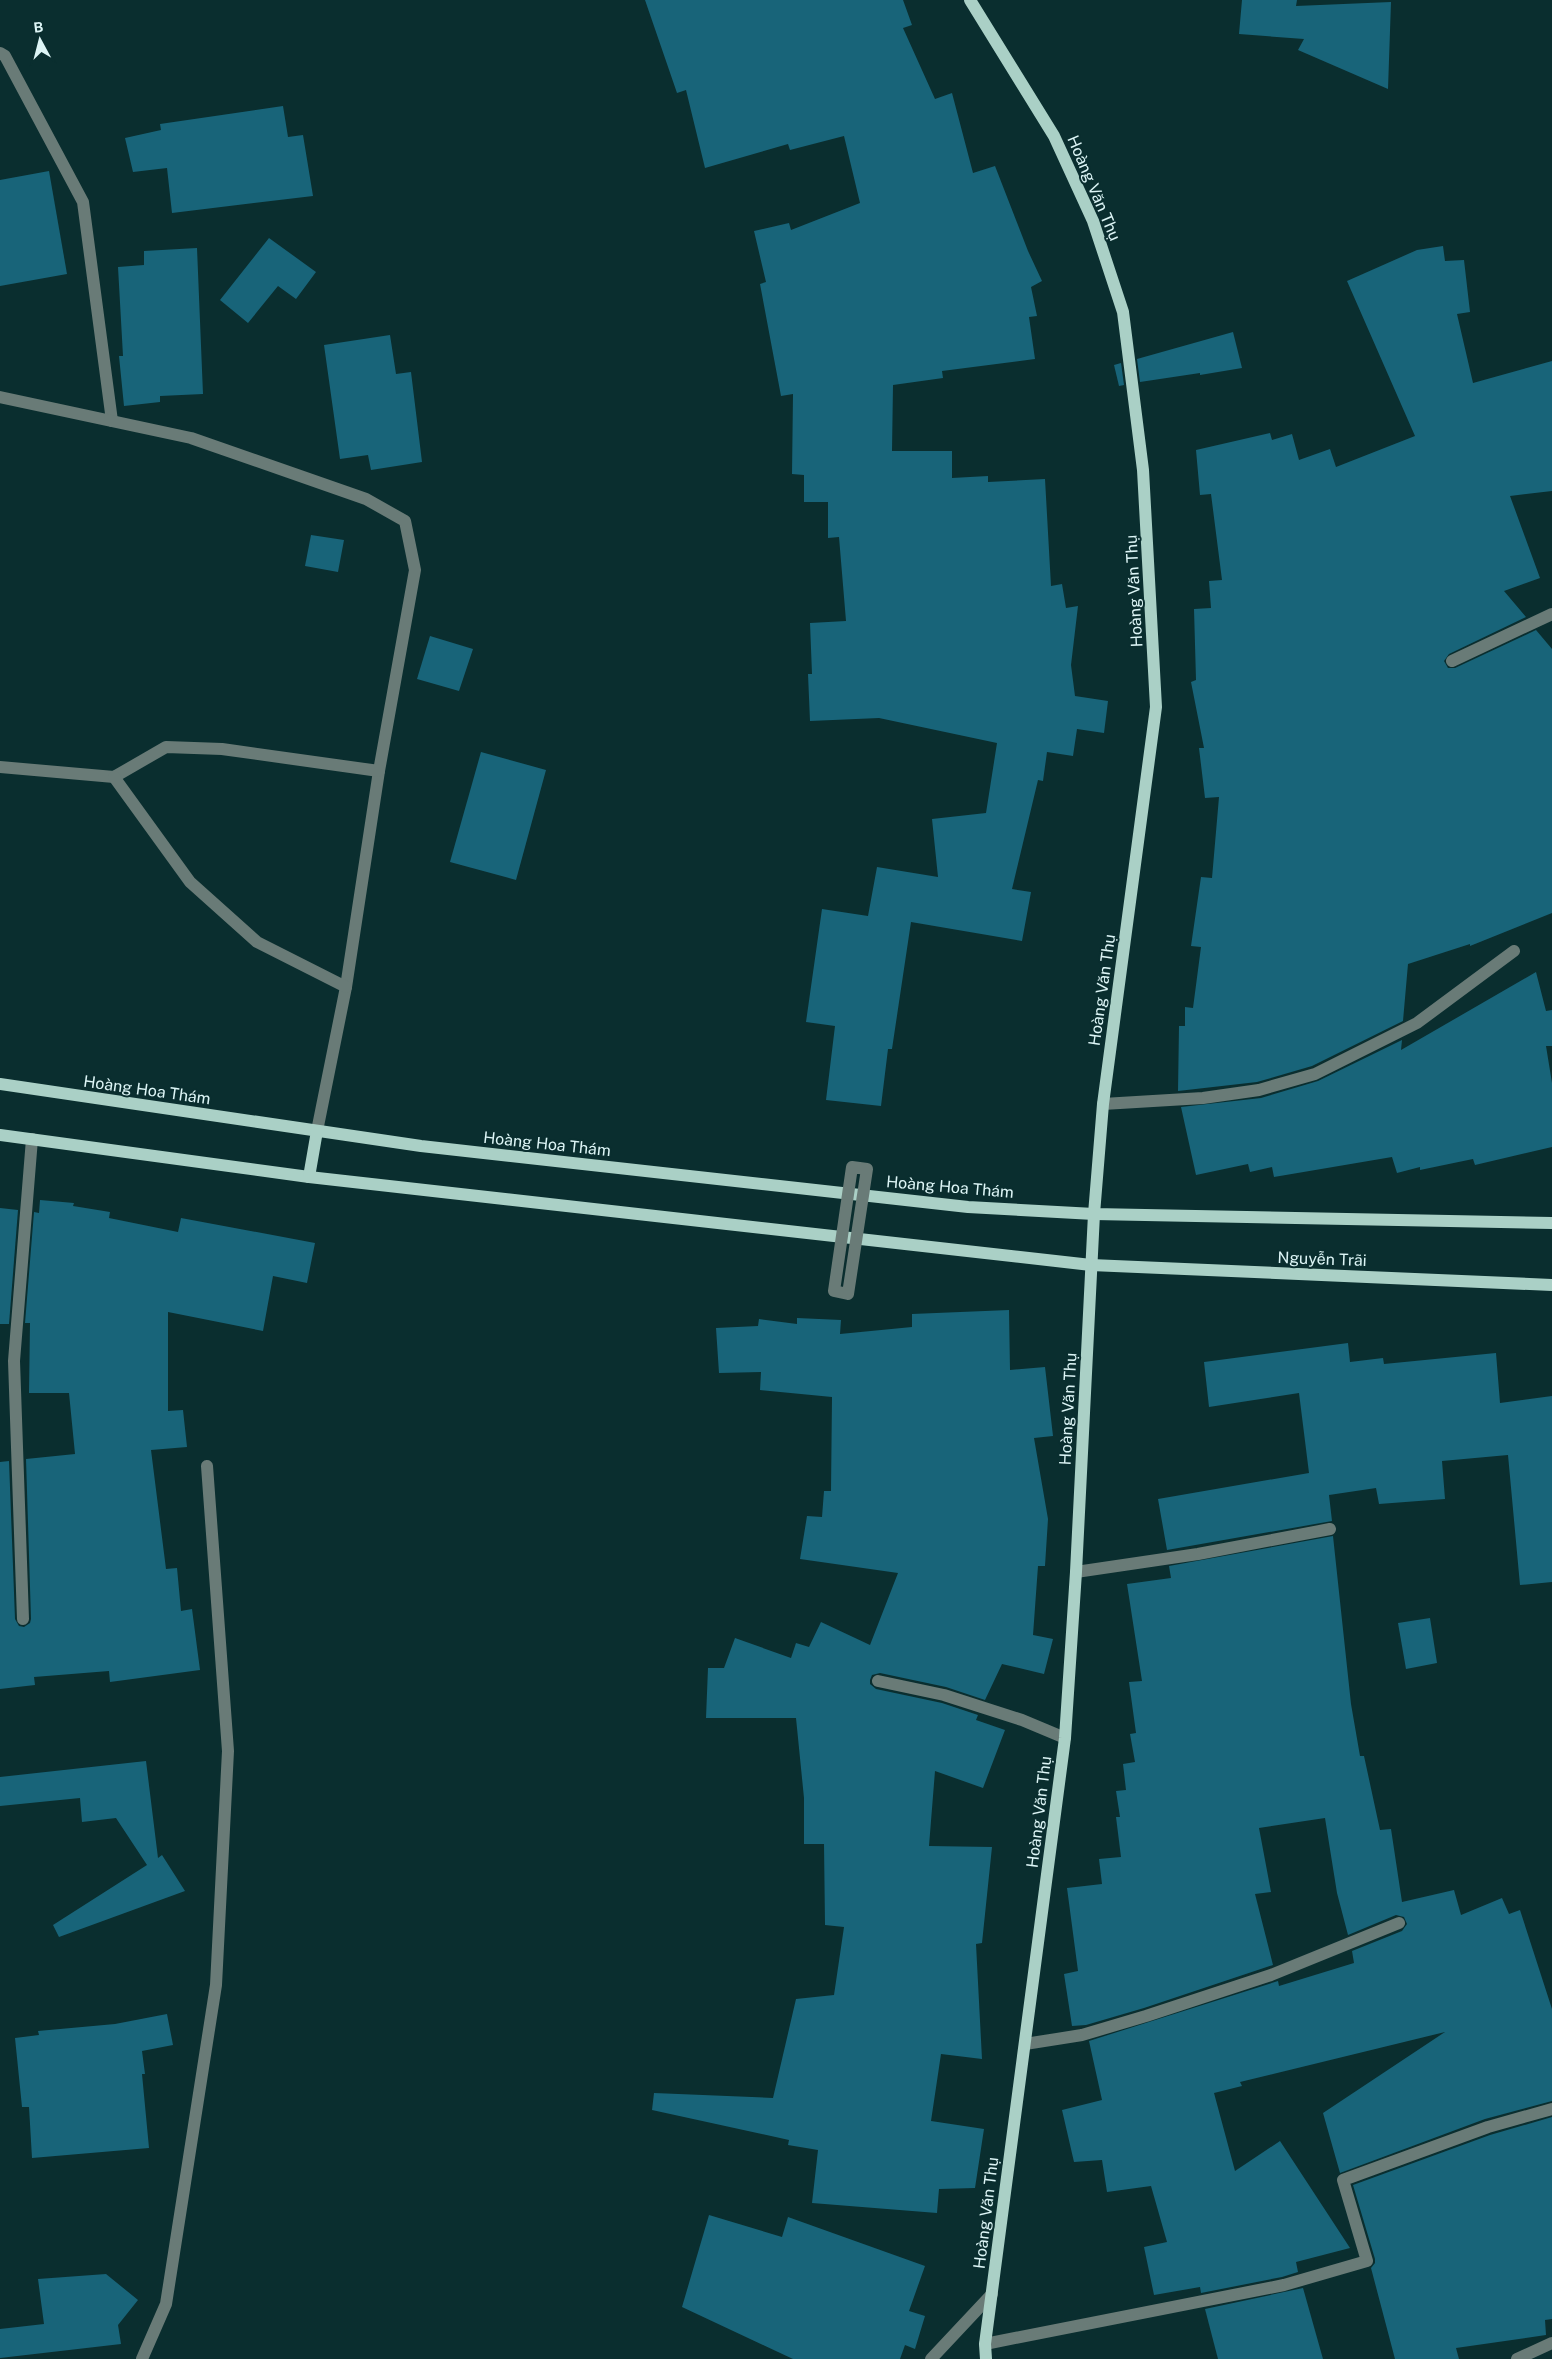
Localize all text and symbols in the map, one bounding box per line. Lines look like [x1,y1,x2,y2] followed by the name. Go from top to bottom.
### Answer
[15,15,65,65] north arrow
[33,19,44,36] text: B
[1063,132,1125,244] street label: Hoàng Văn Thụ
[1122,534,1146,648] street label: Hoàng Văn Thụ
[1085,933,1119,1047] street label: Hoàng Văn Thụ
[82,1072,212,1108] street label: Hoàng Hoa Thám
[482,1128,612,1160] street label: Hoàng Hoa Thám
[885,1172,1015,1202] street label: Hoàng Hoa Thám
[1277,1248,1367,1270] street label: Nguyễn Trãi
[1056,1352,1080,1466] street label: Hoàng Văn Thụ
[1023,1755,1055,1869] street label: Hoàng Văn Thụ
[970,2156,1002,2270] street label: Hoàng Văn Thụ

